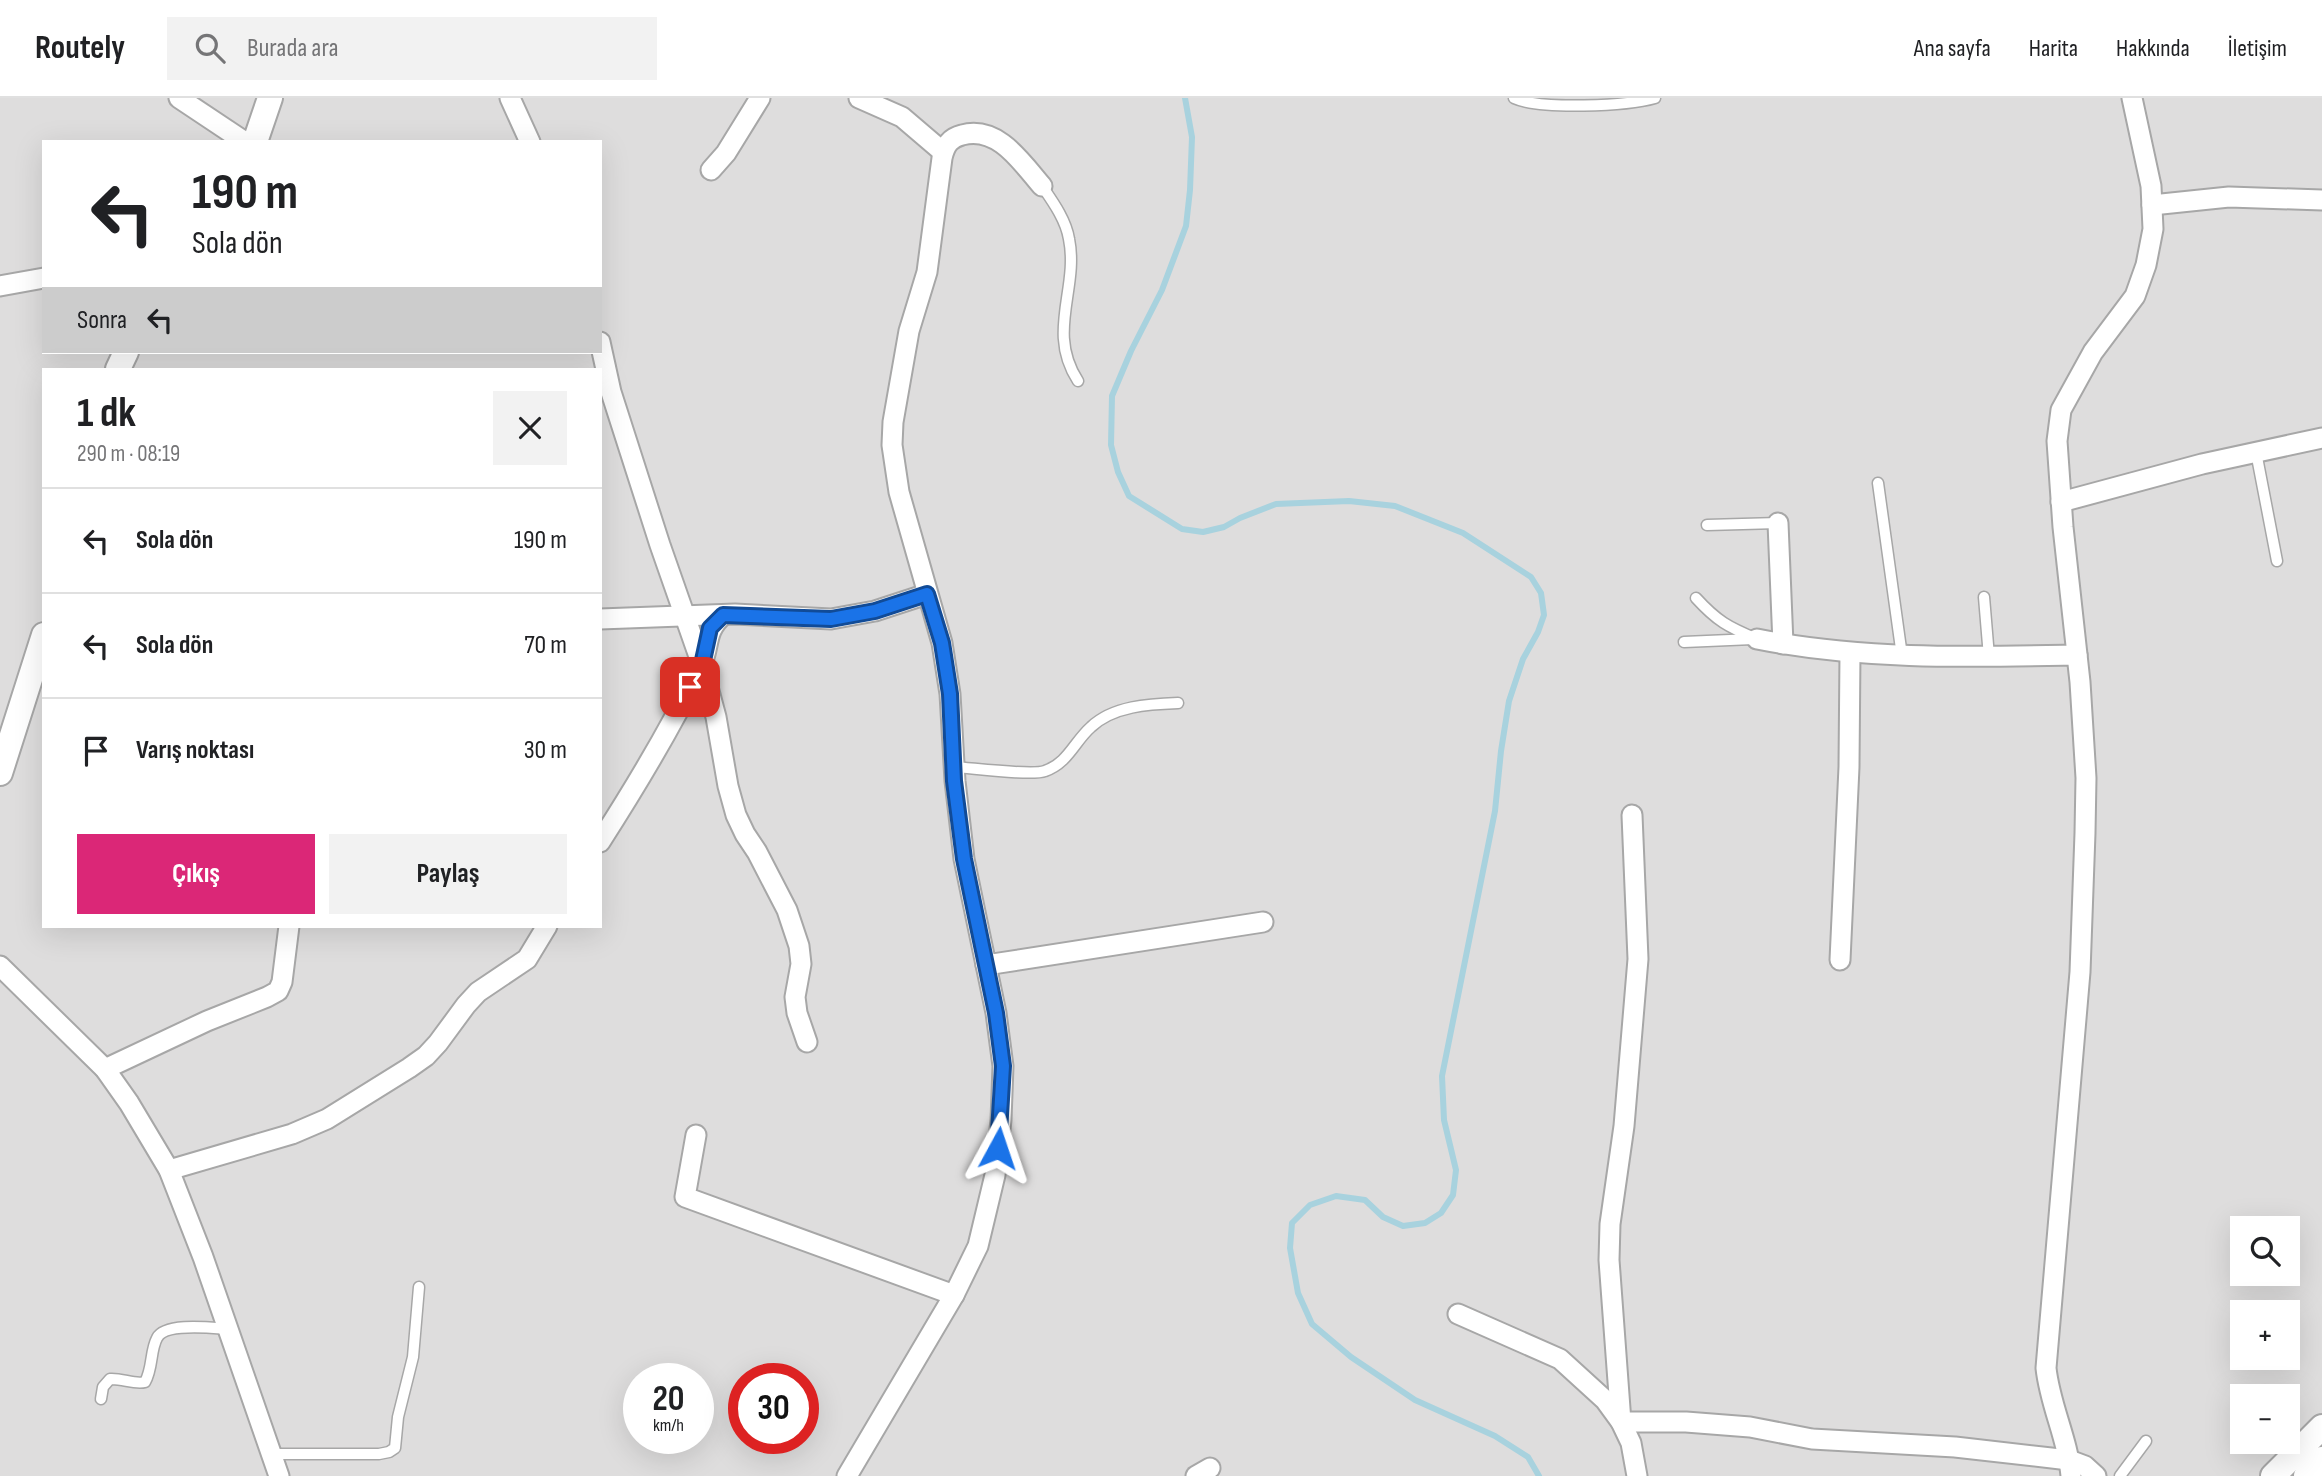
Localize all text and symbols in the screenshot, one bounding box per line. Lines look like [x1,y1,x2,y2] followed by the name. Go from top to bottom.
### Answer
[167,17,657,80] search box
[35,28,125,68] text: Routely
[191,29,229,67] icon: search
[247,33,338,64] text: Burada ara
[1914,34,1991,63] text: Ana sayfa
[2029,34,2078,63] text: Harita
[2116,34,2190,63] text: Hakkında
[2228,34,2287,63] text: İletişim
[192,164,298,223] text: 190 m
[77,168,168,259] icon: left
[192,224,283,263] text: Sola dön
[141,301,179,339] icon: left
[77,305,127,336] text: Sonra
[77,388,136,439] text: 1 dk
[493,391,567,465] button: close
[77,440,180,468] text: 290 m · 08:19
[77,522,115,560] icon: left
[136,525,213,556] text: Sola dön
[514,525,567,556] text: 190 m
[77,627,115,665] icon: left
[136,630,213,661] text: Sola dön
[524,630,567,661] text: 70 m
[660,657,720,717] pin
[671,668,709,706] icon: arrive
[77,732,115,770] icon: arrive
[136,735,254,766] text: Varış noktası
[524,735,567,766] text: 30 m
[77,834,315,914] button: Çıkış
[329,834,567,914] button: Paylaş
[961,1111,1035,1185] position arrow
[2230,1216,2300,1454] map controls
[2230,1216,2300,1286] button: search
[2230,1300,2300,1370] button: +
[728,1363,819,1454] speed limit sign: 30
[653,1378,685,1421] text: 20
[2230,1384,2300,1454] button: −
[653,1415,684,1436] text: km/h

